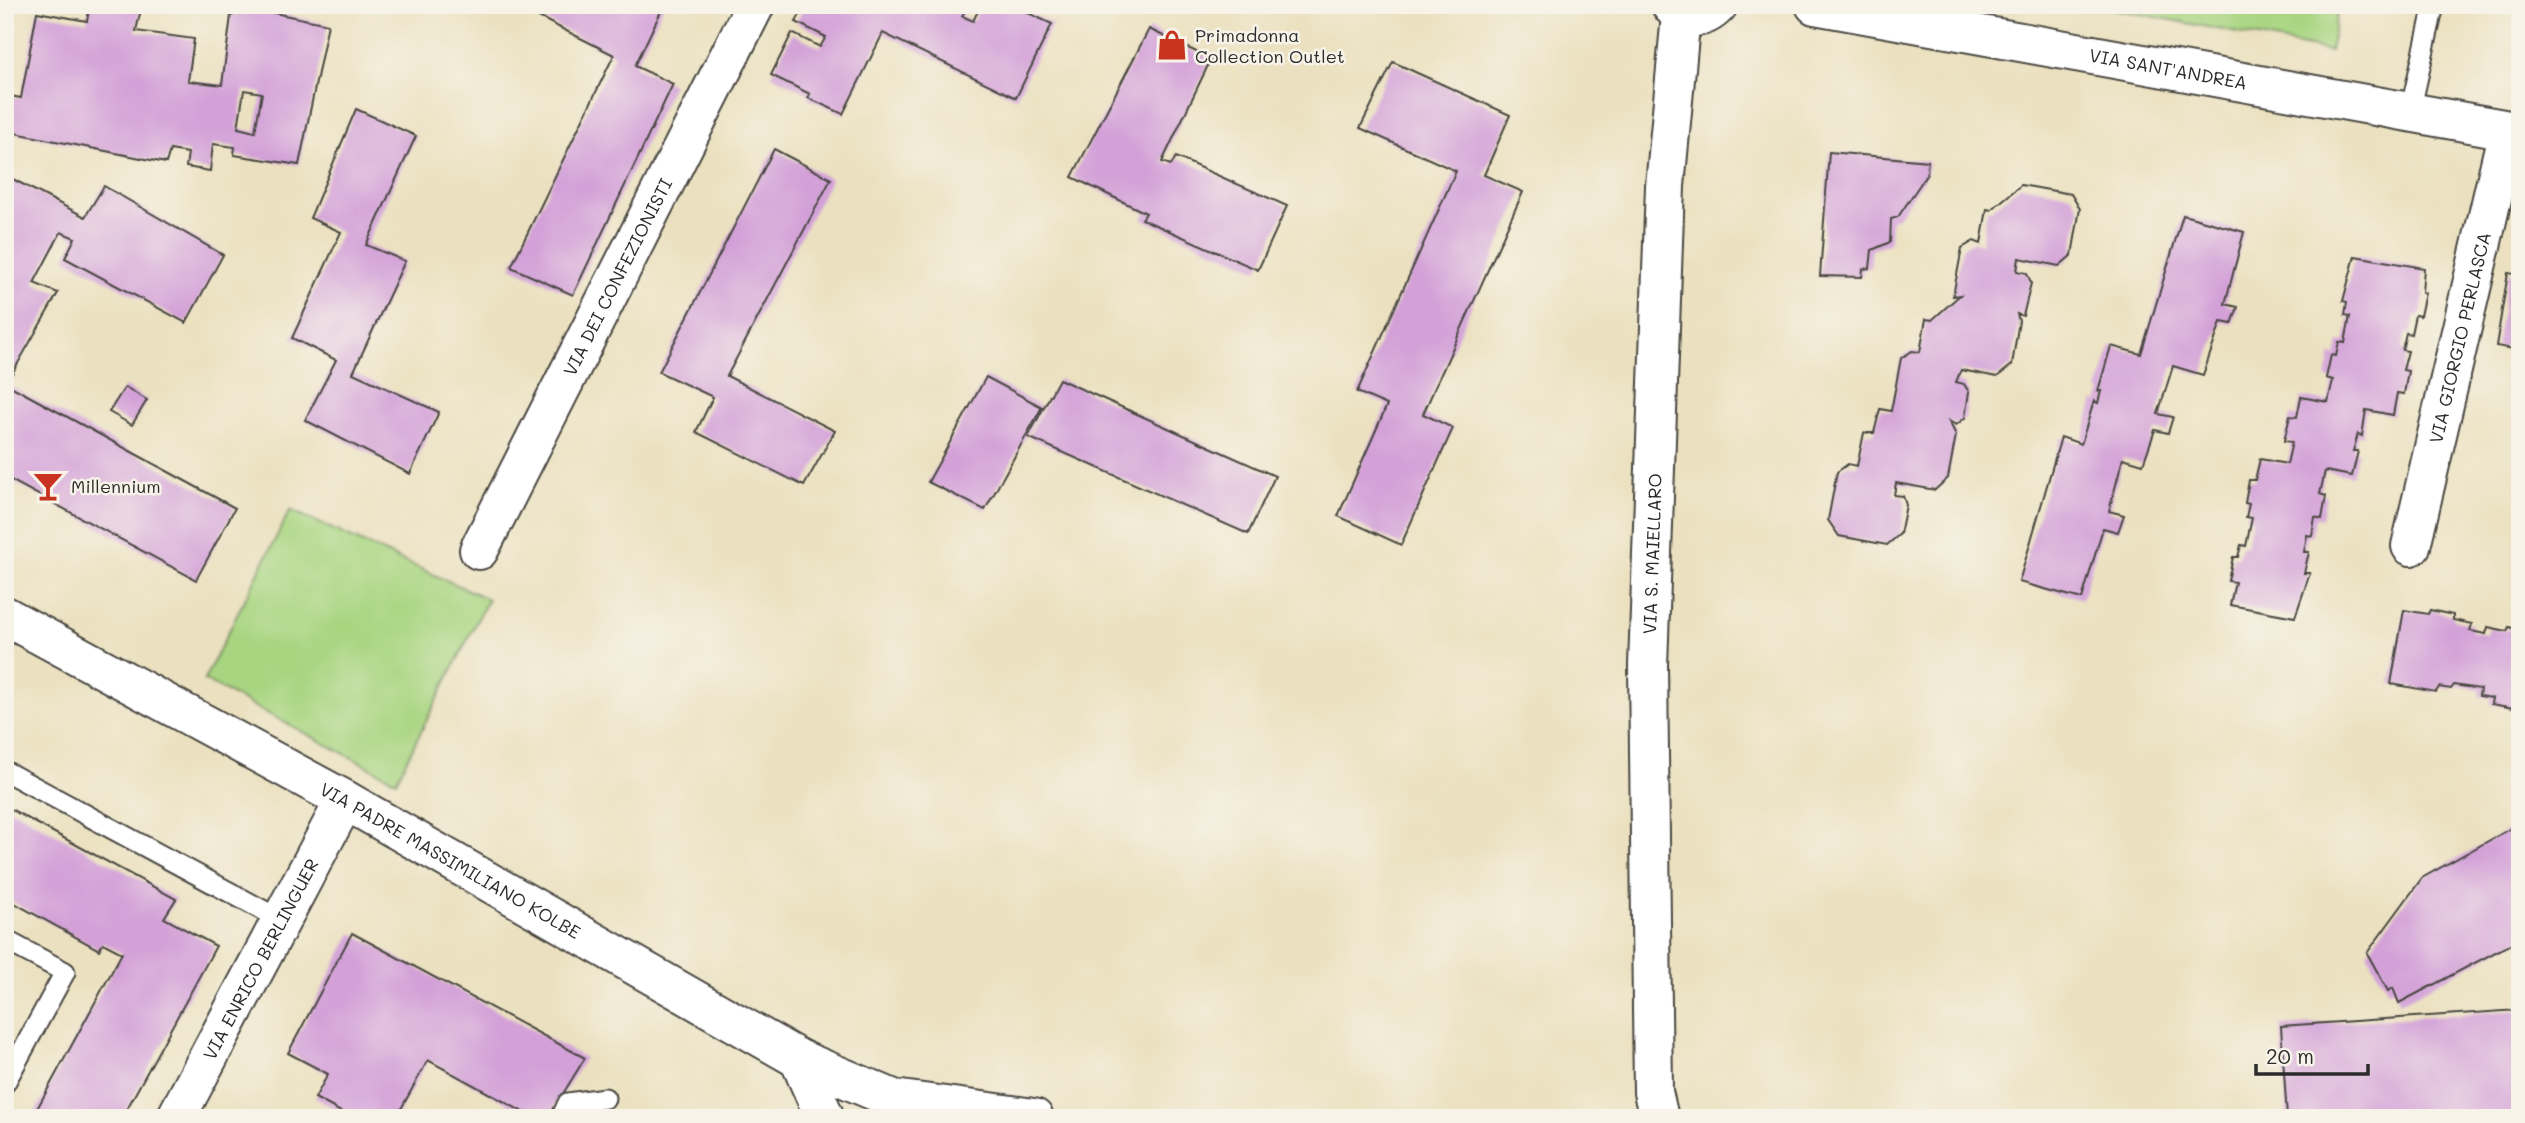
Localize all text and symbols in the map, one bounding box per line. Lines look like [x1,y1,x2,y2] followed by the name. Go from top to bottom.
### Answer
[1195,23,1345,68] place label: Primadonna Collection Outlet
[1155,28,1189,62] shop icon: Primadonna Collection Outlet
[2087,43,2249,95] street label: VIA SANT'ANDREA
[557,174,677,380] street label: VIA DEI CONFEZIONISTI
[2423,230,2496,446] street label: VIA GIORGIO PERLASCA
[31,469,65,503] bar icon: Millennium
[1637,473,1667,635] street label: VIA S. MAIELLARO
[71,474,161,498] place label: Millennium
[316,777,585,944] street label: VIA PADRE MASSIMILIANO KOLBE
[197,854,324,1064] street label: VIA ENRICO BERLINGUER
[2256,1032,2368,1076] scale bar
[2266,1042,2314,1069] text: 20 m

